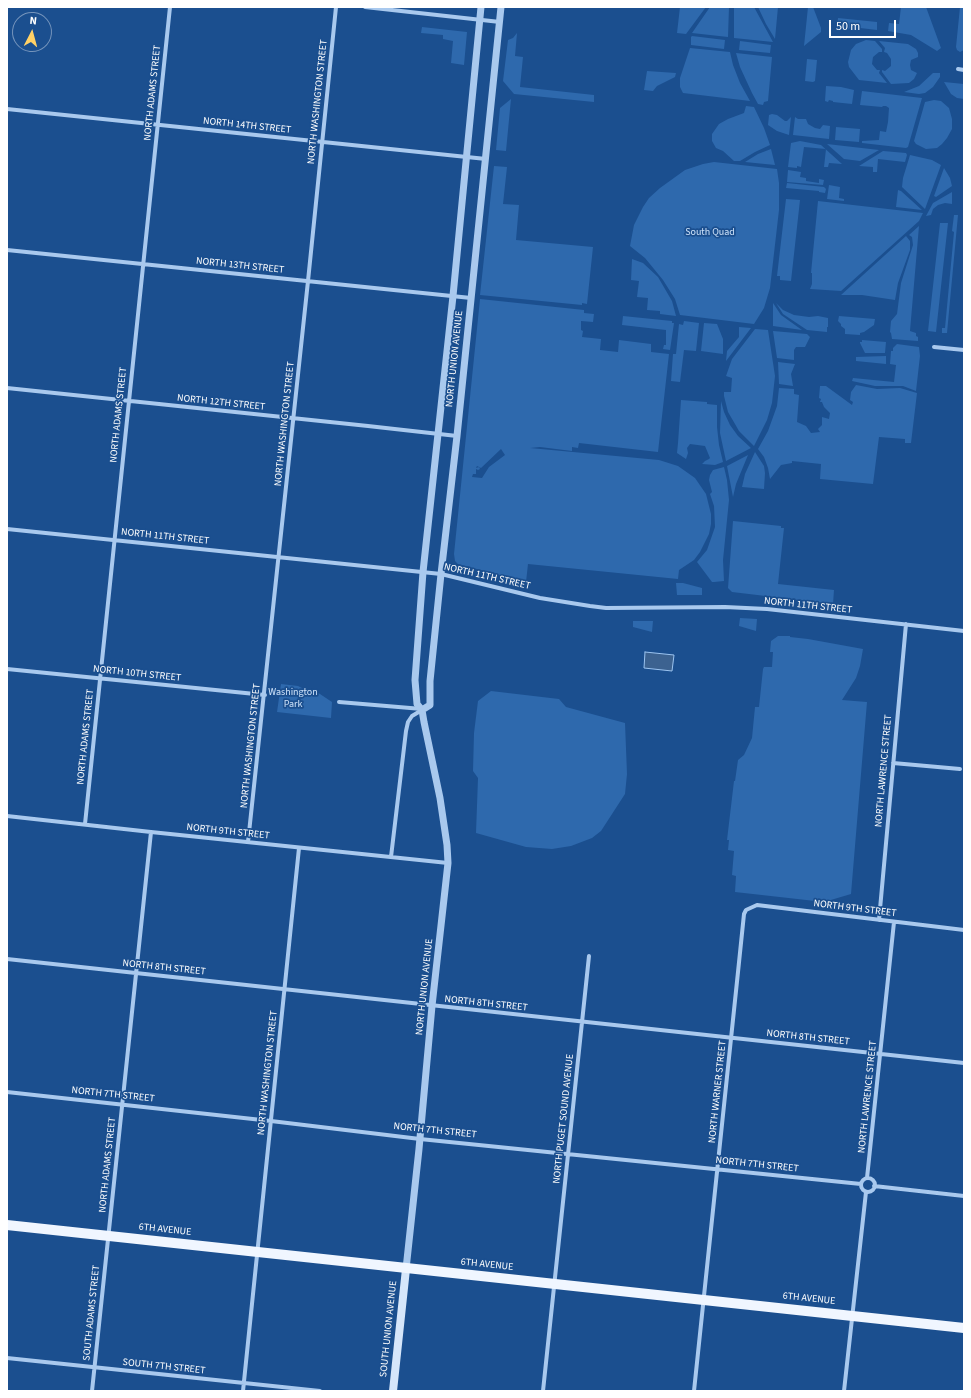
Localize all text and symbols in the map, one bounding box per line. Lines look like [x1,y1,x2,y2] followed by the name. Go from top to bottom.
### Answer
[12,12,52,52] north arrow
[831,12,898,38] scale bar
[29,13,38,28] text: N
[836,18,860,35] text: 50 m
[305,39,331,165] street label: NORTH WASHINGTON STREET
[142,45,164,141] street label: NORTH ADAMS STREET
[202,115,292,137] street label: NORTH 14TH STREET
[685,227,735,239] park label: South Quad
[195,255,285,277] street label: NORTH 13TH STREET
[444,310,466,408] street label: NORTH UNION AVENUE
[272,361,298,487] street label: NORTH WASHINGTON STREET
[108,367,130,463] street label: NORTH ADAMS STREET
[176,392,266,414] street label: NORTH 12TH STREET
[120,526,210,548] street label: NORTH 11TH STREET
[443,561,531,593] street label: NORTH 11TH STREET
[763,595,853,617] street label: NORTH 11TH STREET
[92,663,182,685] street label: NORTH 10TH STREET
[238,683,264,809] street label: NORTH WASHINGTON STREET
[268,687,318,710] park label: Washington Park
[75,689,97,785] street label: NORTH ADAMS STREET
[873,714,895,828] street label: NORTH LAWRENCE STREET
[186,822,270,842] street label: NORTH 9TH STREET
[813,898,897,920] street label: NORTH 9TH STREET
[414,938,436,1036] street label: NORTH UNION AVENUE
[122,958,206,978] street label: NORTH 8TH STREET
[444,994,528,1014] street label: NORTH 8TH STREET
[255,1010,281,1136] street label: NORTH WASHINGTON STREET
[766,1028,850,1048] street label: NORTH 8TH STREET
[707,1040,729,1144] street label: NORTH WARNER STREET
[856,1040,880,1154] street label: NORTH LAWRENCE STREET
[551,1054,577,1184] street label: NORTH PUGET SOUND AVENUE
[71,1085,155,1105] street label: NORTH 7TH STREET
[97,1117,119,1213] street label: NORTH ADAMS STREET
[393,1121,477,1141] street label: NORTH 7TH STREET
[715,1155,799,1175] street label: NORTH 7TH STREET
[138,1221,192,1239] street label: 6TH AVENUE
[460,1256,514,1274] street label: 6TH AVENUE
[81,1265,103,1361] street label: SOUTH ADAMS STREET
[378,1280,400,1378] street label: SOUTH UNION AVENUE
[782,1290,836,1308] street label: 6TH AVENUE
[122,1357,206,1377] street label: SOUTH 7TH STREET

